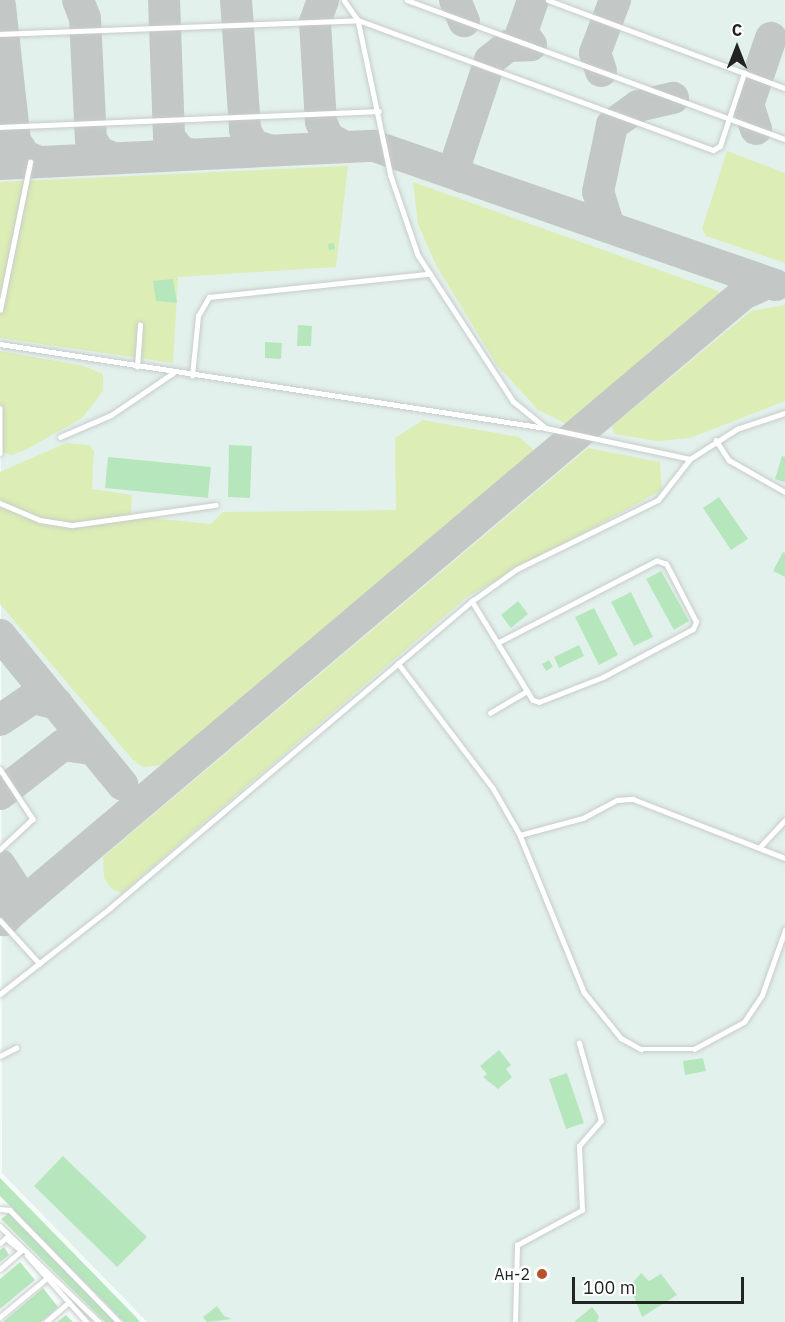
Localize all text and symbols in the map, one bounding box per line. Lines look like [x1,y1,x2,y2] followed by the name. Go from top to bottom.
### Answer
[707,18,767,78] north arrow
[732,20,742,40] text: С
[494,1264,530,1284] place label: Ан-2
[575,1265,748,1303] scale bar
[535,1267,549,1281] marker: Ан-2
[583,1276,635,1299] text: 100 m

